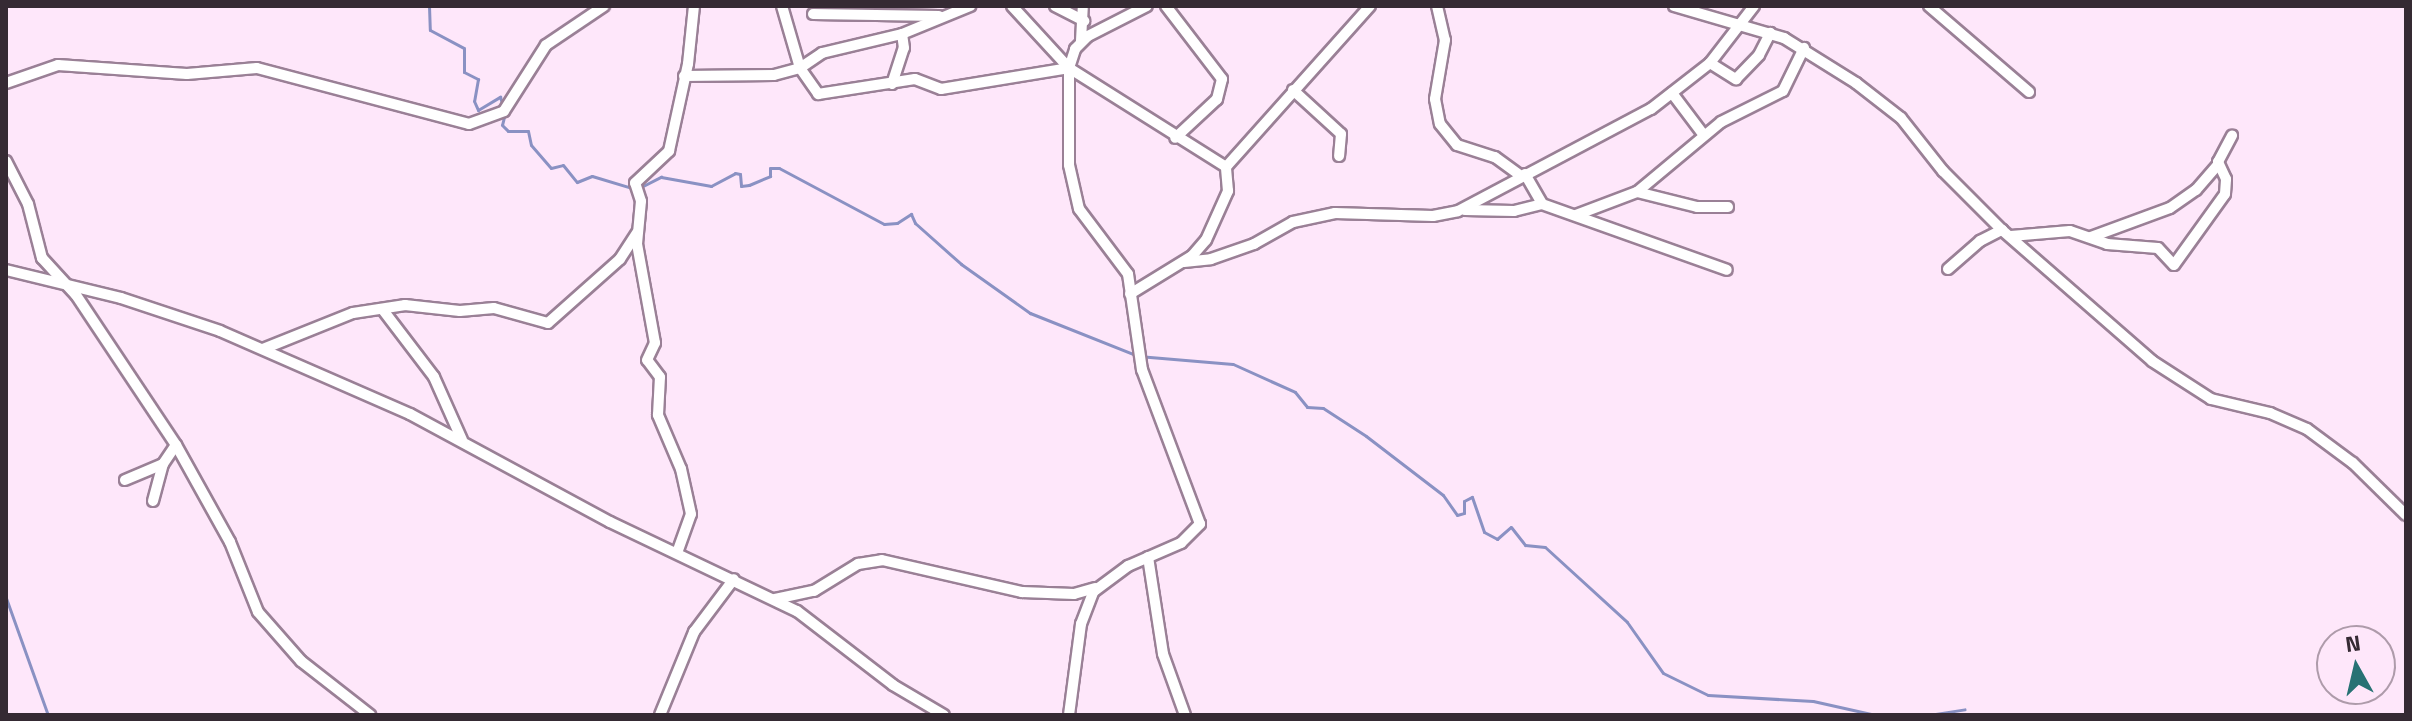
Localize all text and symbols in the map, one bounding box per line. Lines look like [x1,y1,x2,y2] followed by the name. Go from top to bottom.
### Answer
[2316,625,2396,705] north arrow
[2343,625,2363,661] text: N

